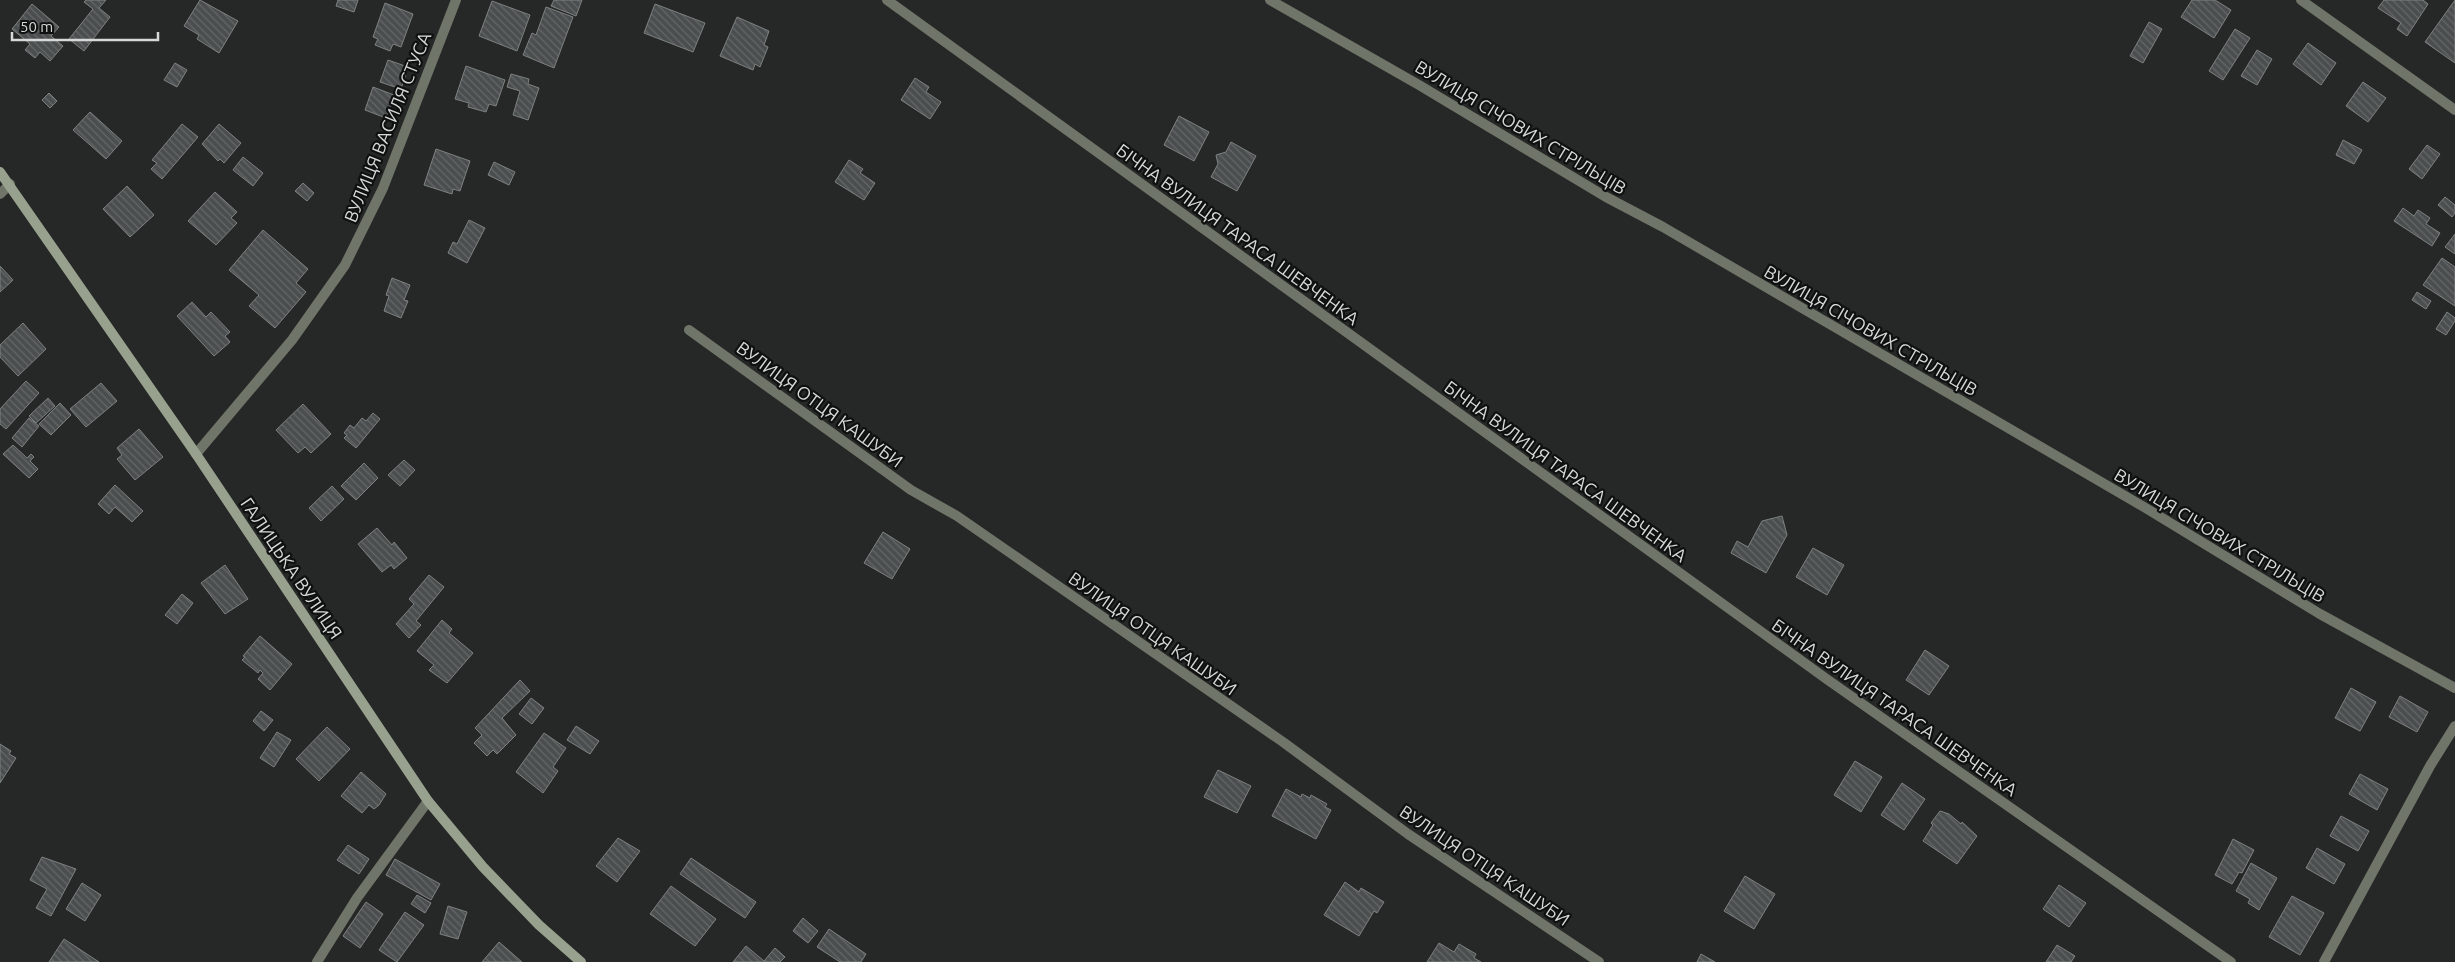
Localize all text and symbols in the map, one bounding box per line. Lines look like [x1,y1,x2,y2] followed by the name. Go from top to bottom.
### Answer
[12,10,159,42] scale bar
[20,18,53,35] text: 50 m
[340,29,434,225] street label: ВУЛИЦЯ ВАСИЛЯ СТУСА
[1412,56,1630,198] street label: ВУЛИЦЯ СІЧОВИХ СТРІЛЬЦІВ
[1113,139,1363,329] street label: БІЧНА ВУЛИЦЯ ТАРАСА ШЕВЧЕНКА
[1761,261,1981,399] street label: ВУЛИЦЯ СІЧОВИХ СТРІЛЬЦІВ
[733,337,907,471] street label: ВУЛИЦЯ ОТЦЯ КАШУБИ
[1441,376,1691,566] street label: БІЧНА ВУЛИЦЯ ТАРАСА ШЕВЧЕНКА
[2111,464,2329,606] street label: ВУЛИЦЯ СІЧОВИХ СТРІЛЬЦІВ
[237,494,347,642] street label: ГАЛИЦЬКА ВУЛИЦЯ
[1065,567,1241,699] street label: ВУЛИЦЯ ОТЦЯ КАШУБИ
[1769,614,2022,800] street label: БІЧНА ВУЛИЦЯ ТАРАСА ШЕВЧЕНКА
[1396,801,1574,929] street label: ВУЛИЦЯ ОТЦЯ КАШУБИ

